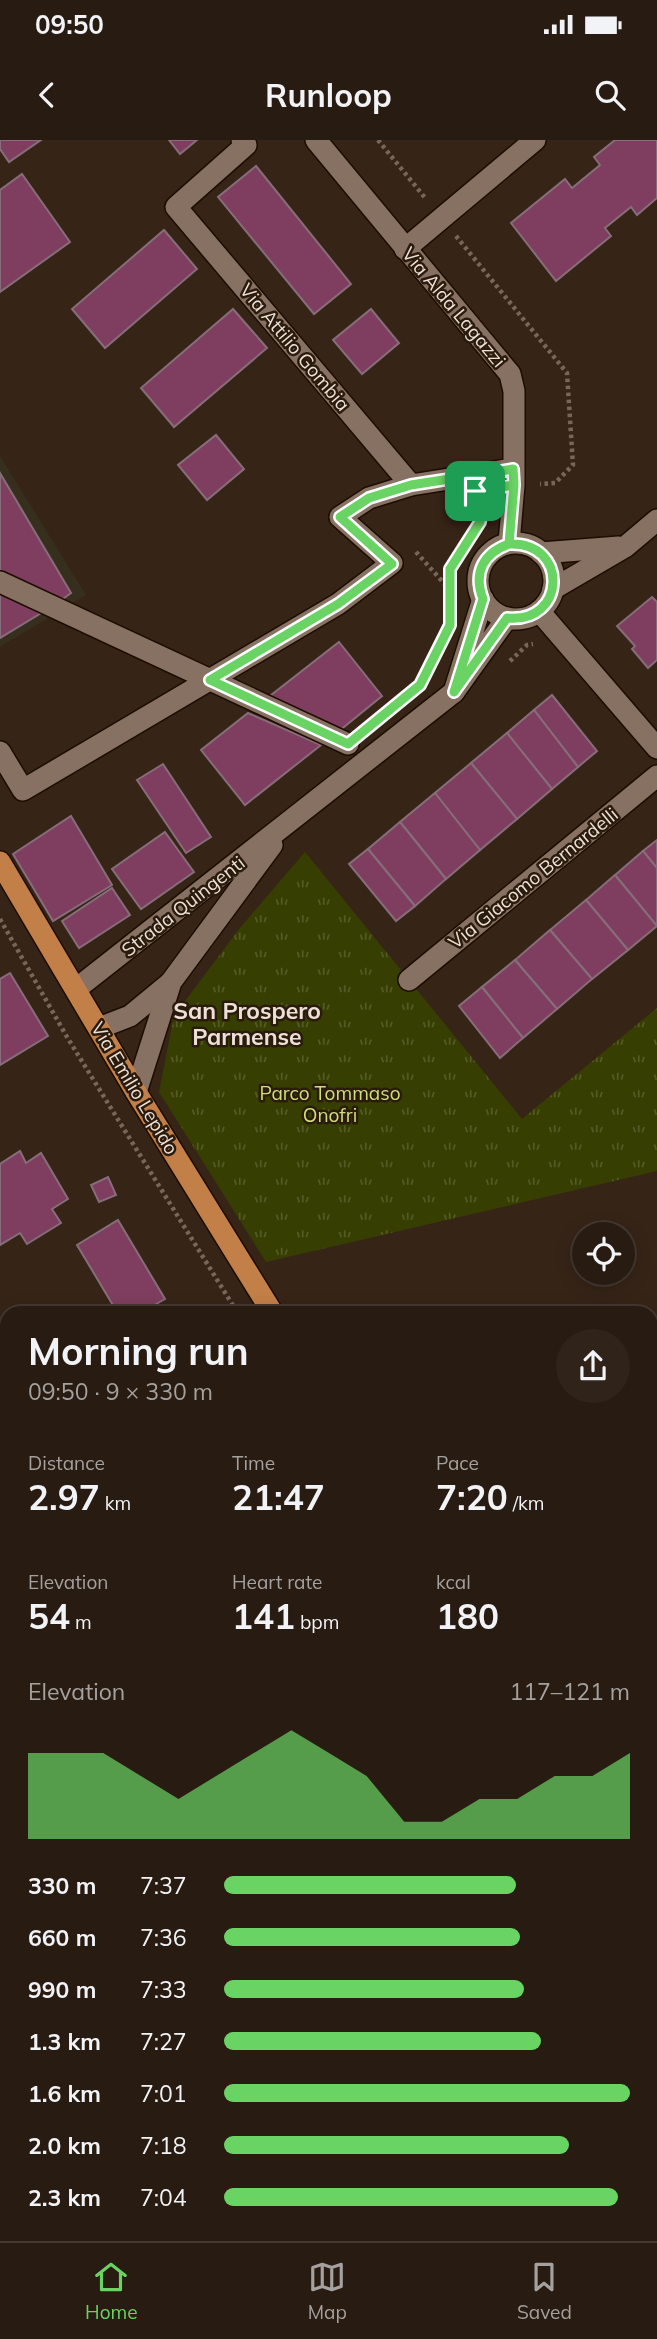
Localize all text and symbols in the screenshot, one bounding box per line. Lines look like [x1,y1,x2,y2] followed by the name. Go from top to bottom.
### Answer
[35,8,104,41] text: 09:50
[265,75,392,115] text: Runloop
[28,76,66,114] icon: back
[591,76,629,114] icon: search
[397,242,511,372] street label: Via Alda Lagazzi
[235,278,355,416] street label: Via Attilio Gombia
[445,461,505,521] pin
[456,472,494,510] icon: arrive
[443,802,623,954] street label: Via Giacomo Bernardelli
[117,850,249,962] street label: Strada Quingenti
[173,996,321,1051] district label: San Prospero Parmense
[86,1017,184,1159] street label: Via Emilio Lepido
[259,1081,401,1127] park label: Parco Tommaso Onofri
[572,1222,635,1285] map controls
[572,1222,635,1285] button: locate
[28,1327,249,1375] text: Morning run
[556,1329,630,1403] button: share
[28,1377,213,1406] text: 09:50 · 9 × 330 m
[28,1451,105,1475] text: Distance
[232,1451,275,1475] text: Time
[436,1451,479,1475] text: Pace
[28,1475,100,1519] text: 2.97
[232,1475,325,1519] text: 21:47
[436,1475,508,1519] text: 7:20
[100,1491,131,1515] text: km
[508,1491,545,1515] text: /km
[28,1570,108,1594] text: Elevation
[232,1570,322,1594] text: Heart rate
[436,1570,471,1594] text: kcal
[28,1594,70,1638] text: 54
[232,1594,295,1638] text: 141
[436,1594,499,1638] text: 180
[70,1610,92,1634] text: m
[295,1610,339,1634] text: bpm
[28,1677,125,1706] text: Elevation
[509,1677,630,1706] text: 117–121 m
[28,1871,96,1900] text: 330 m
[140,1871,187,1900] text: 7:37
[28,1923,96,1952] text: 660 m
[140,1923,187,1952] text: 7:36
[28,1975,96,2004] text: 990 m
[140,1975,187,2004] text: 7:33
[28,2027,101,2056] text: 1.3 km
[140,2027,187,2056] text: 7:27
[28,2079,101,2108] text: 1.6 km
[140,2079,187,2108] text: 7:01
[28,2131,101,2160] text: 2.0 km
[140,2131,187,2160] text: 7:18
[28,2183,101,2212] text: 2.3 km
[140,2183,187,2212] text: 7:04
[85,2258,138,2324] tab: Home
[308,2258,347,2324] tab: Map
[517,2258,572,2324] tab: Saved

